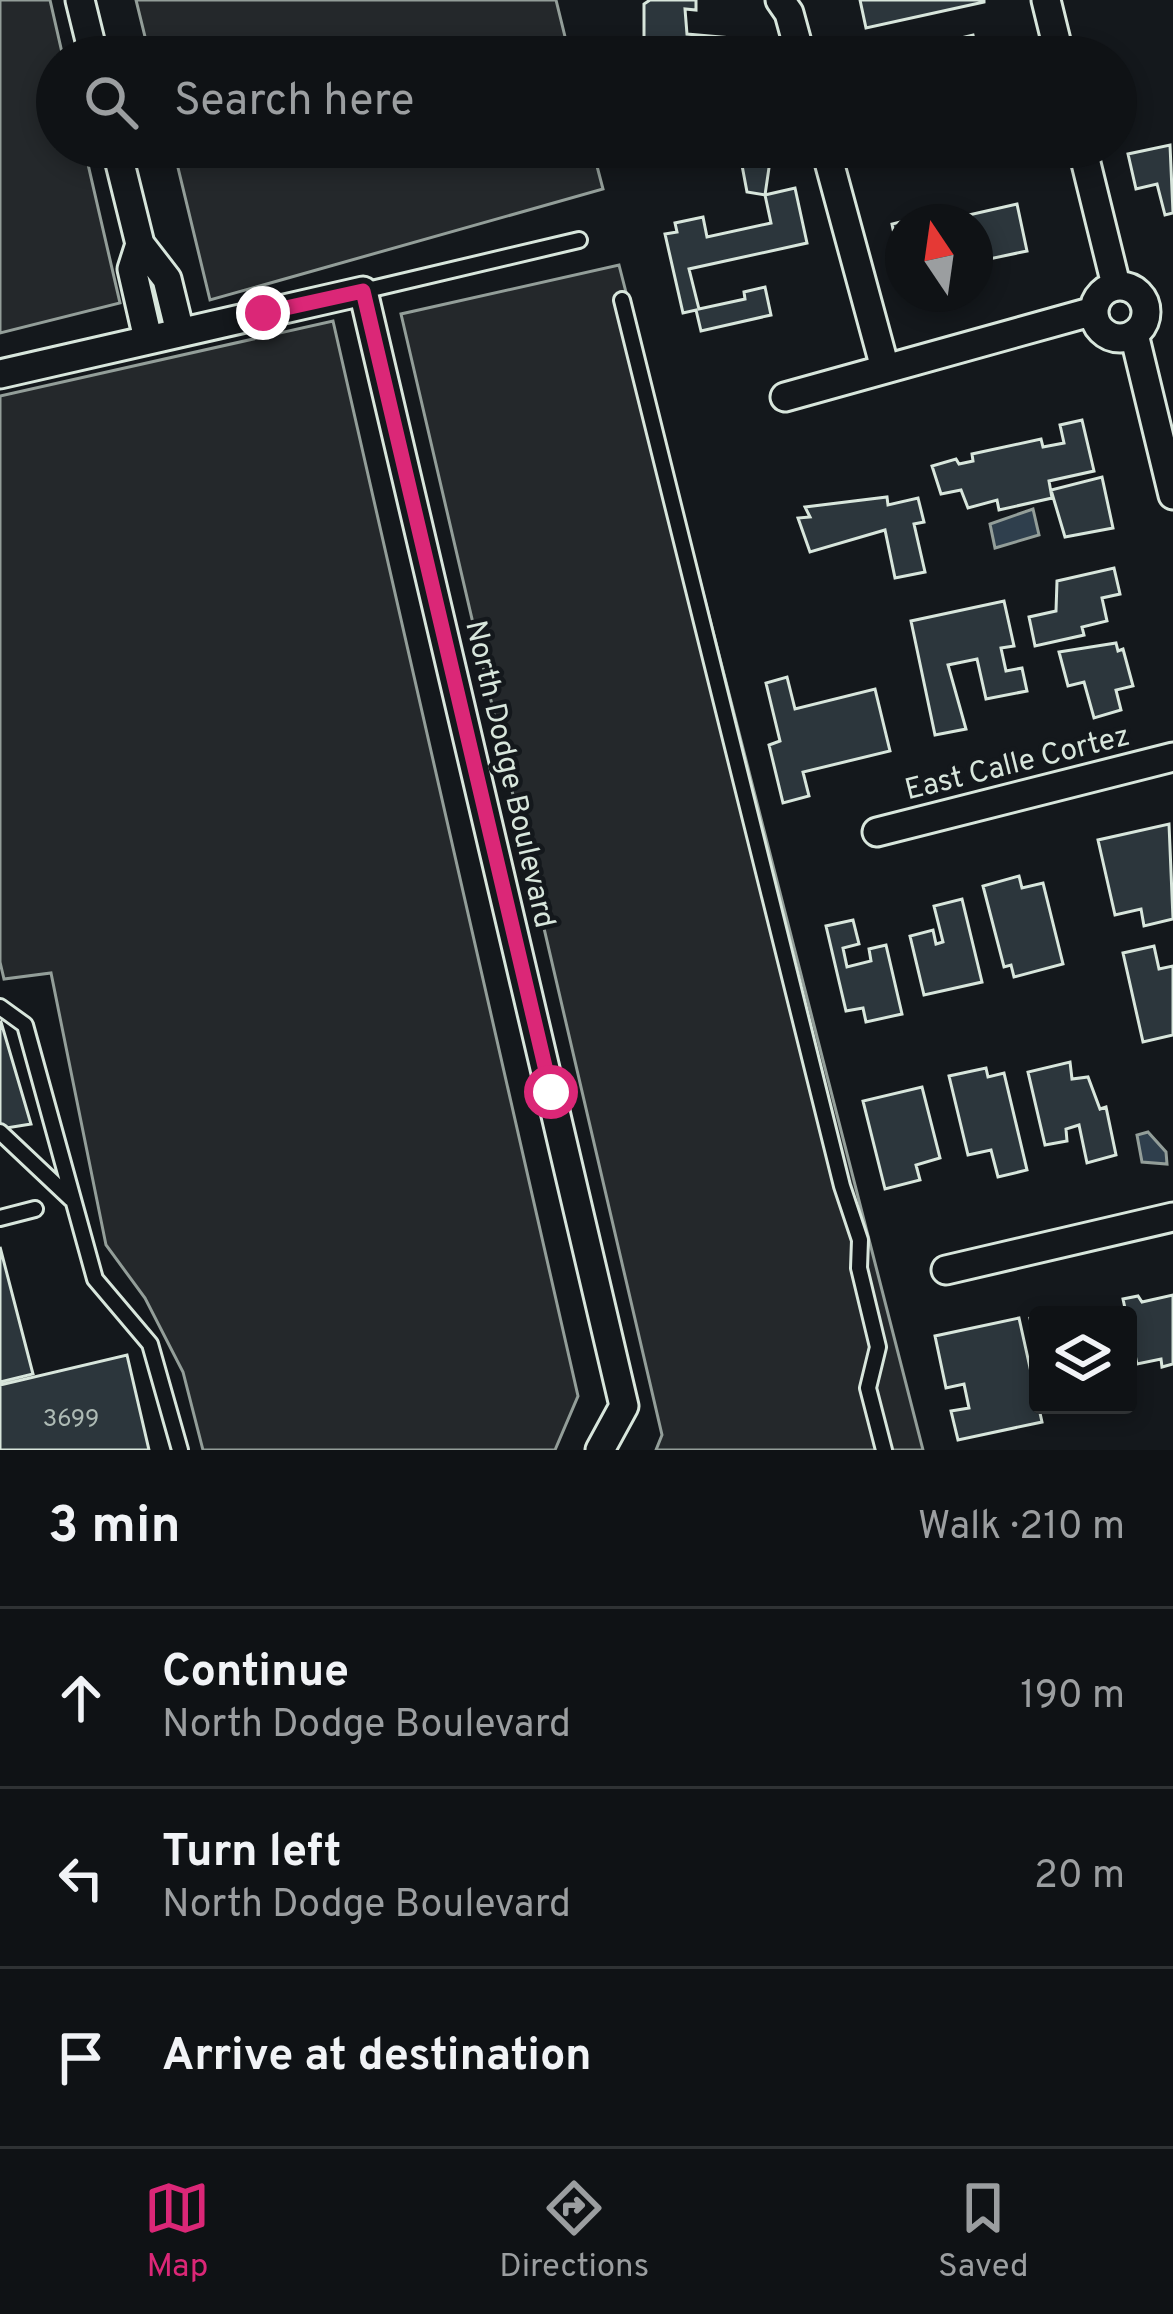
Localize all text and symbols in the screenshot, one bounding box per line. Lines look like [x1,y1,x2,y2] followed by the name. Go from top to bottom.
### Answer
[36,36,1137,168] search box
[78,69,144,135] icon: search
[174,74,414,131] text: Search here
[885,204,993,312] north arrow
[236,286,290,340] route end
[455,617,562,932] street label: North Dodge Boulevard
[901,719,1134,810] street label: East Calle Cortez
[524,1065,578,1119] route start
[1029,1306,1137,1414] map controls
[1029,1306,1137,1414] button: layers
[43,1405,99,1435] house number: 3699
[48,1496,181,1561] text: 3 min
[918,1504,1125,1553] text: Walk · 210 m
[162,1645,349,1702] text: Continue
[48,1665,114,1731] icon: ahead
[1020,1673,1125,1722] text: 190 m
[162,1702,571,1751] text: North Dodge Boulevard
[162,1825,341,1882] text: Turn left
[48,1845,114,1911] icon: left
[1034,1853,1125,1902] text: 20 m
[162,1882,571,1931] text: North Dodge Boulevard
[48,2025,114,2091] icon: arrive
[162,2029,592,2086] text: Arrive at destination
[144,2175,210,2289] tab: Map
[499,2175,649,2289] tab: Directions
[938,2175,1029,2289] tab: Saved

